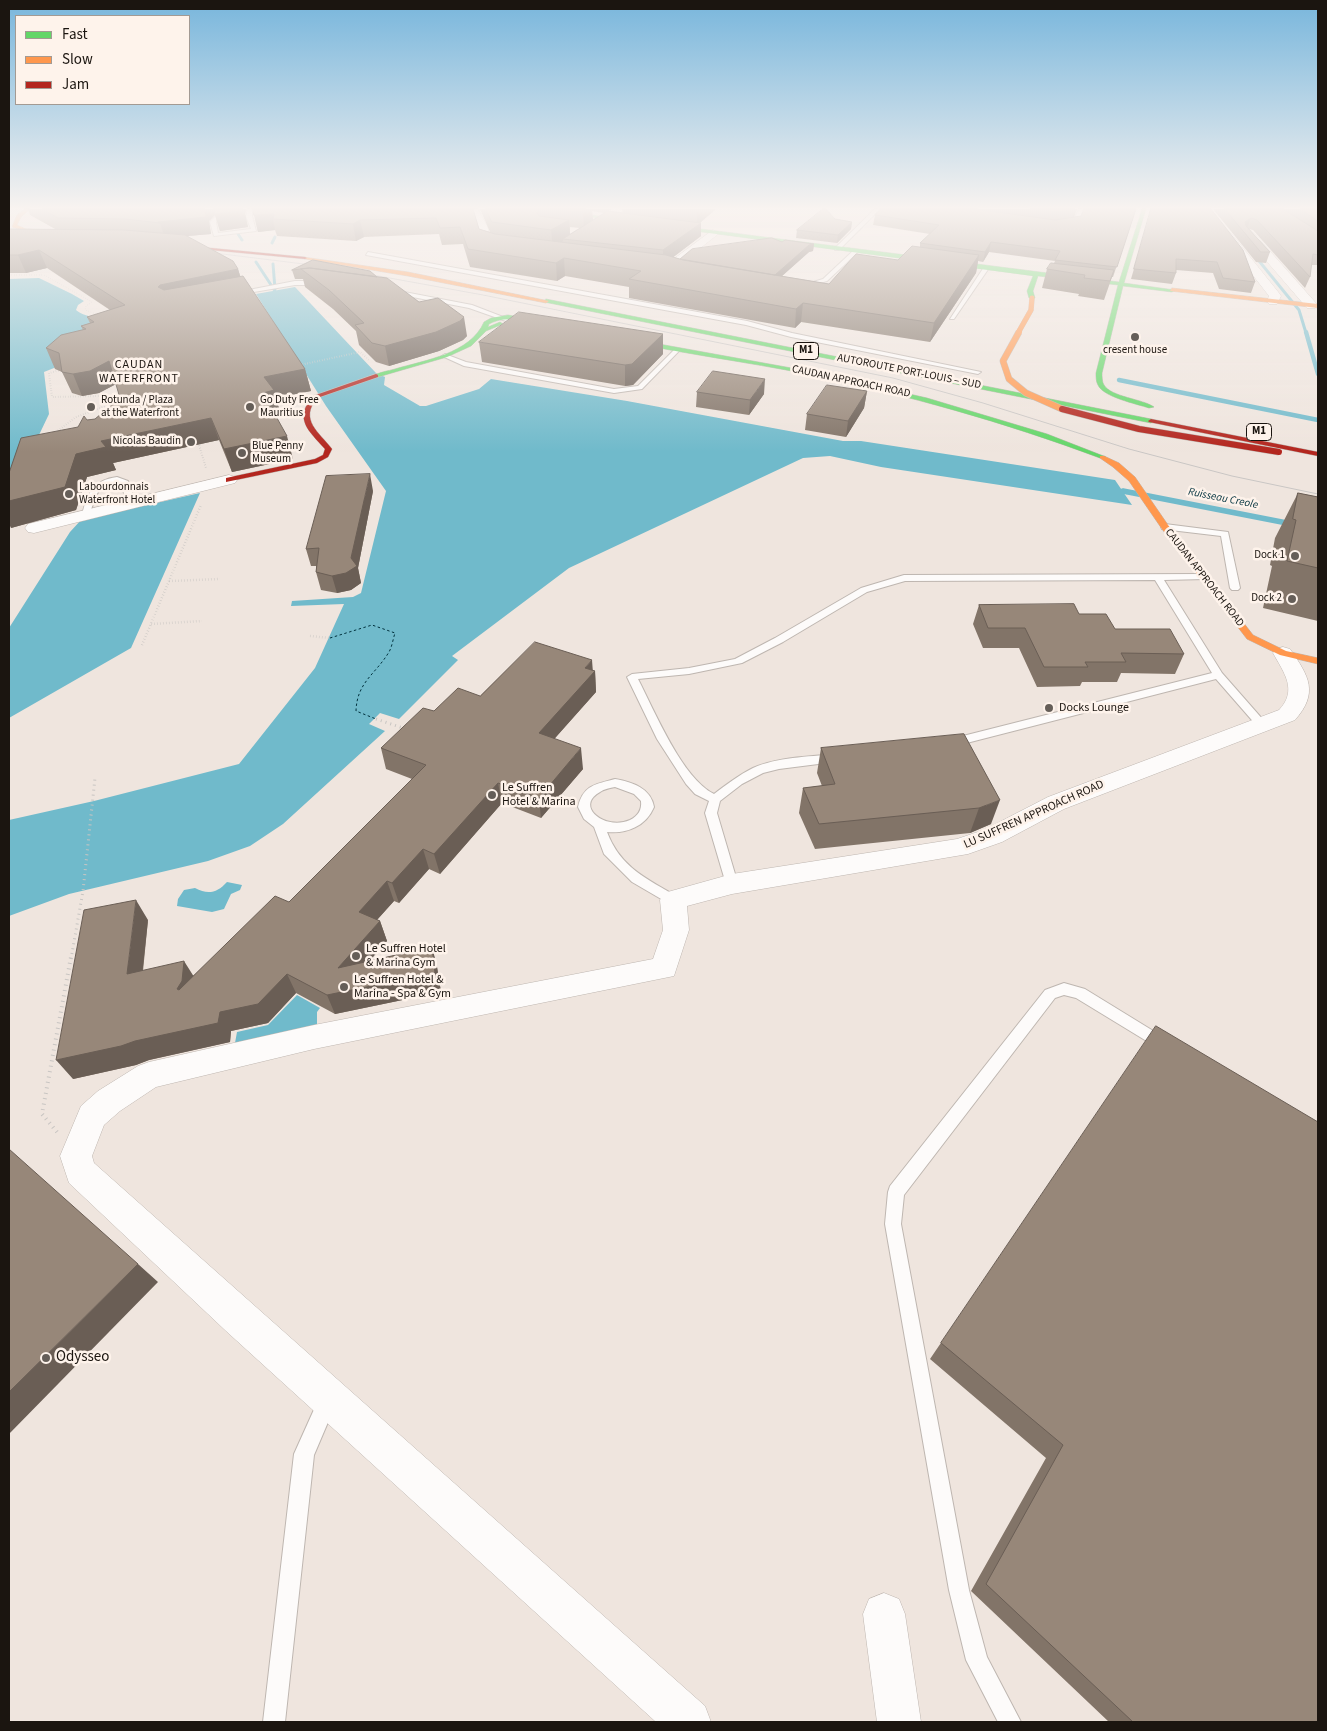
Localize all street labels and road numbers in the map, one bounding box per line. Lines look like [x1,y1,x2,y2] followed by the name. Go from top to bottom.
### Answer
[794,342,818,360] road number: M1
[836,352,982,392] street label: AUTOROUTE PORT-LOUIS – SUD
[791,363,911,401] street label: CAUDAN APPROACH ROAD
[1246,424,1272,441] road number: M1
[1162,526,1246,630] street label: CAUDAN APPROACH ROAD
[962,778,1106,852] street label: LU SUFFREN APPROACH ROAD

